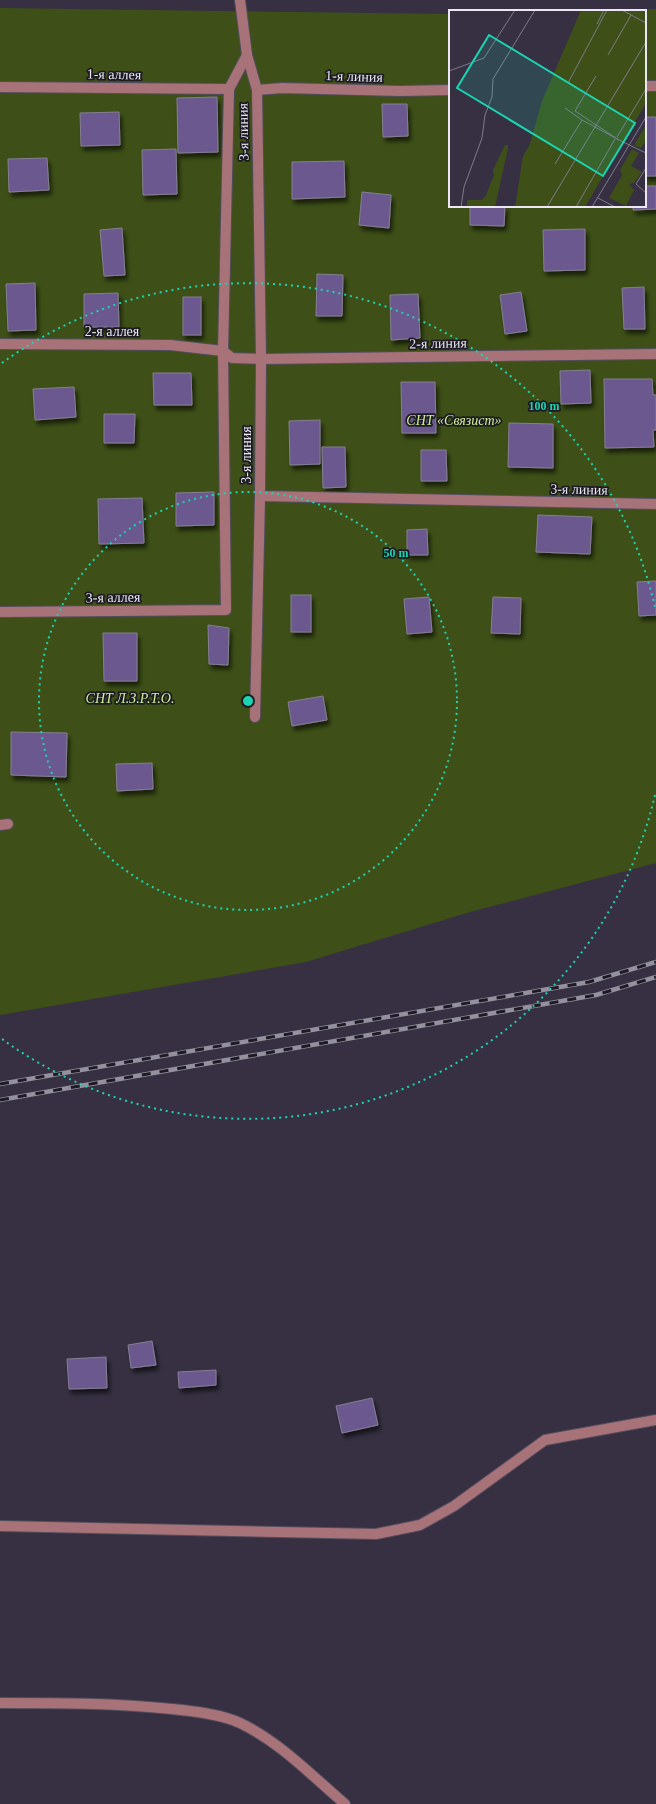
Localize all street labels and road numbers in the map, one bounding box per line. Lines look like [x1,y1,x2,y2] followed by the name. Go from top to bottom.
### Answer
[87,67,142,82] street label: 1-я аллея
[325,68,384,85] street label: 1-я линия
[235,103,252,161] street label: 3-я линия
[85,324,140,339] street label: 2-я аллея
[409,335,467,352] street label: 2-я линия
[239,426,254,484] street label: 3-я линия
[550,481,608,498] street label: 3-я линия
[86,590,141,605] street label: 3-я аллея

